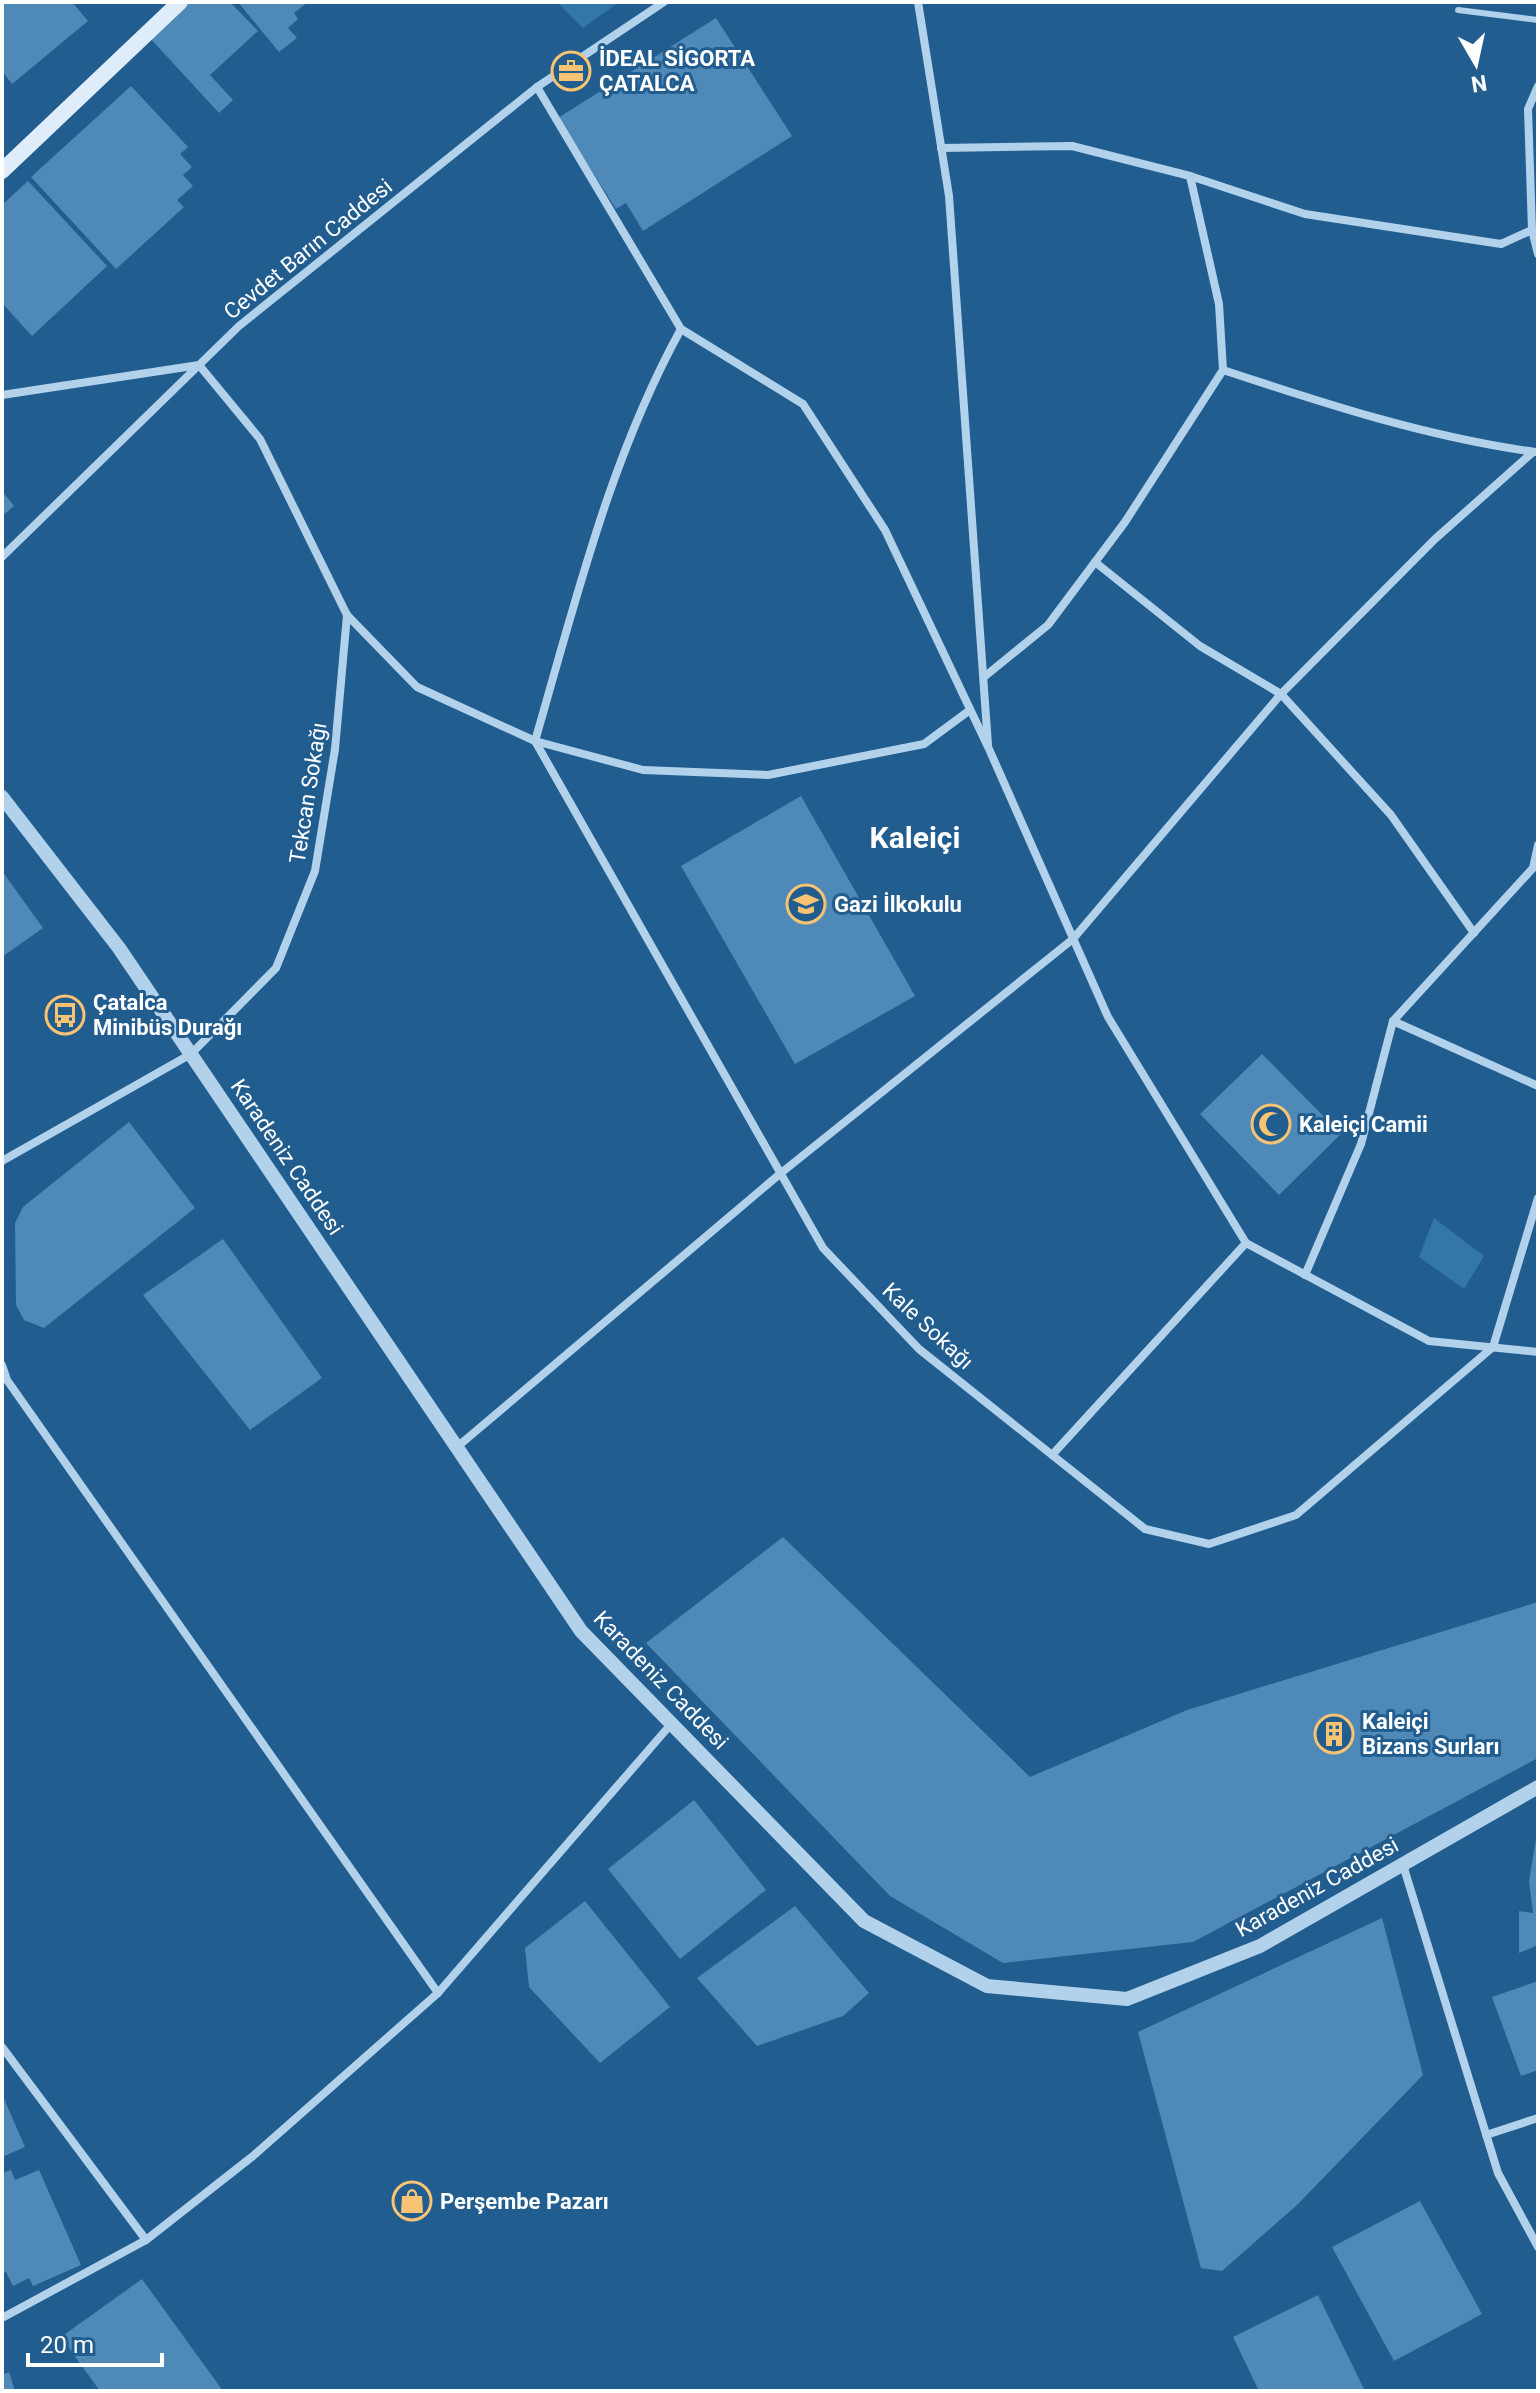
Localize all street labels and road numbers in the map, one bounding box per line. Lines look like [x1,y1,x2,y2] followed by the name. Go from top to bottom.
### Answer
[219,174,397,324] street label: Cevdet Barın Caddesi
[285,721,331,865] street label: Tekcan Sokağı
[226,1074,348,1240] street label: Karadeniz Caddesi
[878,1278,978,1374] street label: Kale Sokağı
[589,1606,733,1754] street label: Karadeniz Caddesi
[1231,1832,1403,1942] street label: Karadeniz Caddesi

